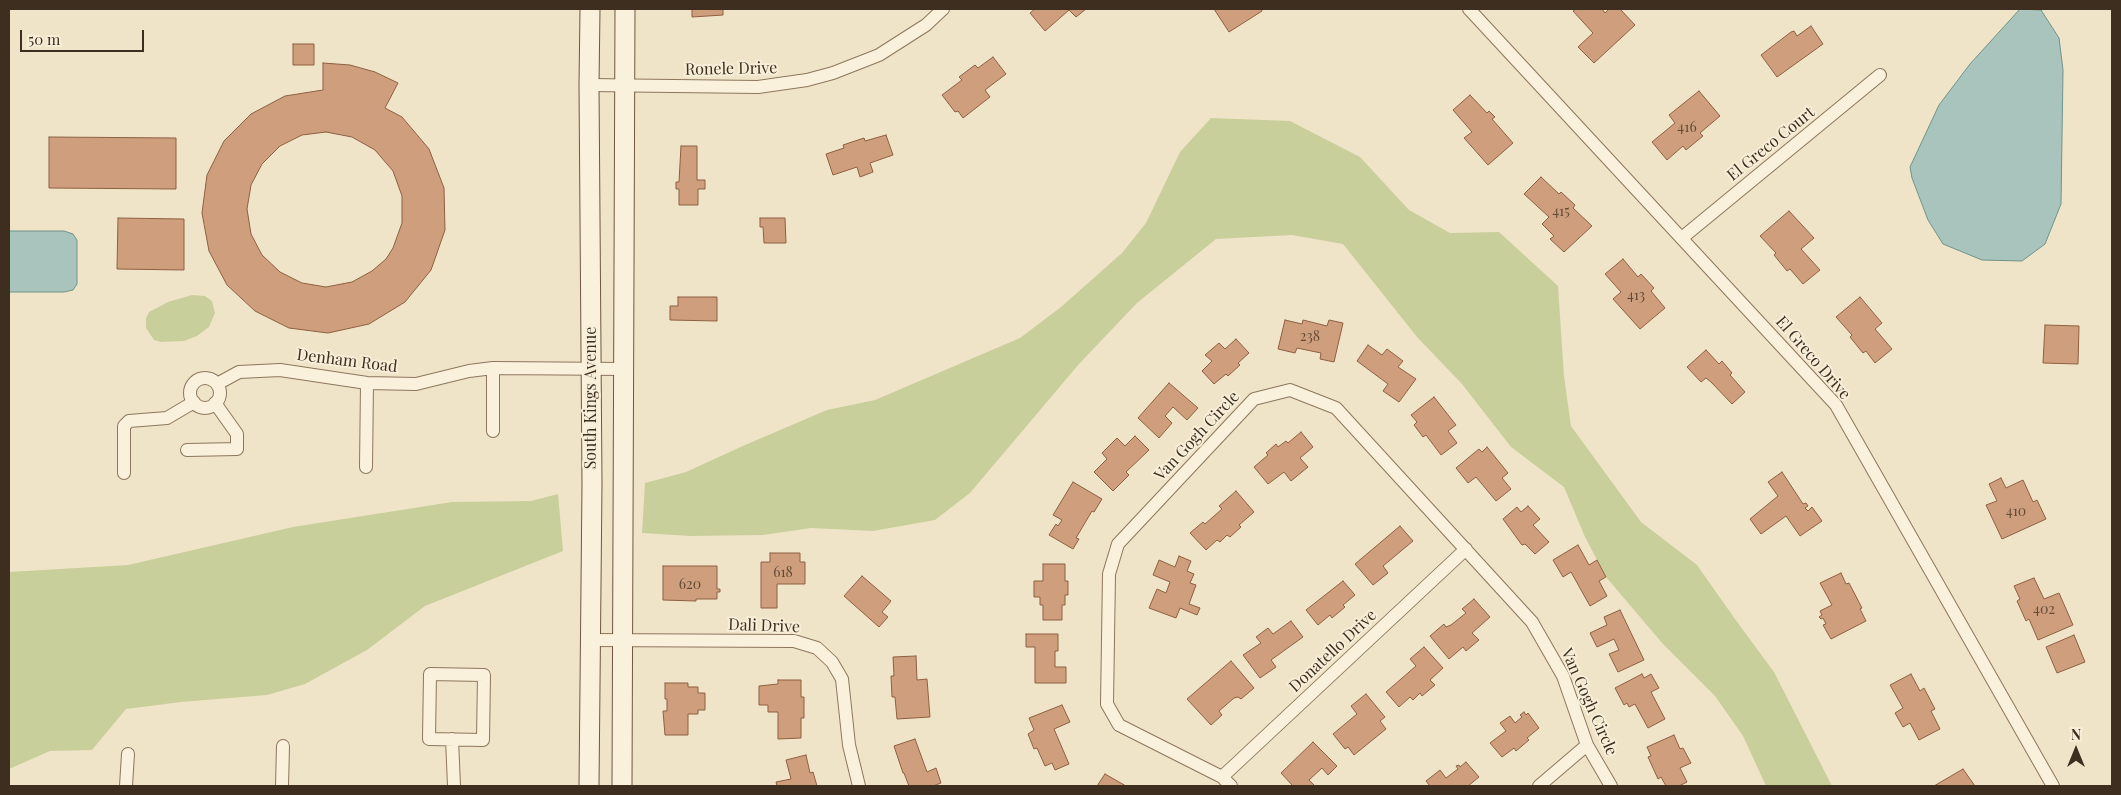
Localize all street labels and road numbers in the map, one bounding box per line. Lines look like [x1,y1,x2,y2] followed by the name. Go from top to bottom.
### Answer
[685,59,777,79] street label: Ronele Drive
[1723,103,1819,185] street label: El Greco Court
[1772,312,1854,404] street label: El Greco Drive
[581,327,601,469] street label: South Kings Avenue
[296,345,398,377] street label: Denham Road
[1151,387,1243,485] street label: Van Gogh Circle
[1285,606,1381,696] street label: Donatello Drive
[728,615,800,637] street label: Dali Drive
[1557,645,1621,759] street label: Van Gogh Circle

